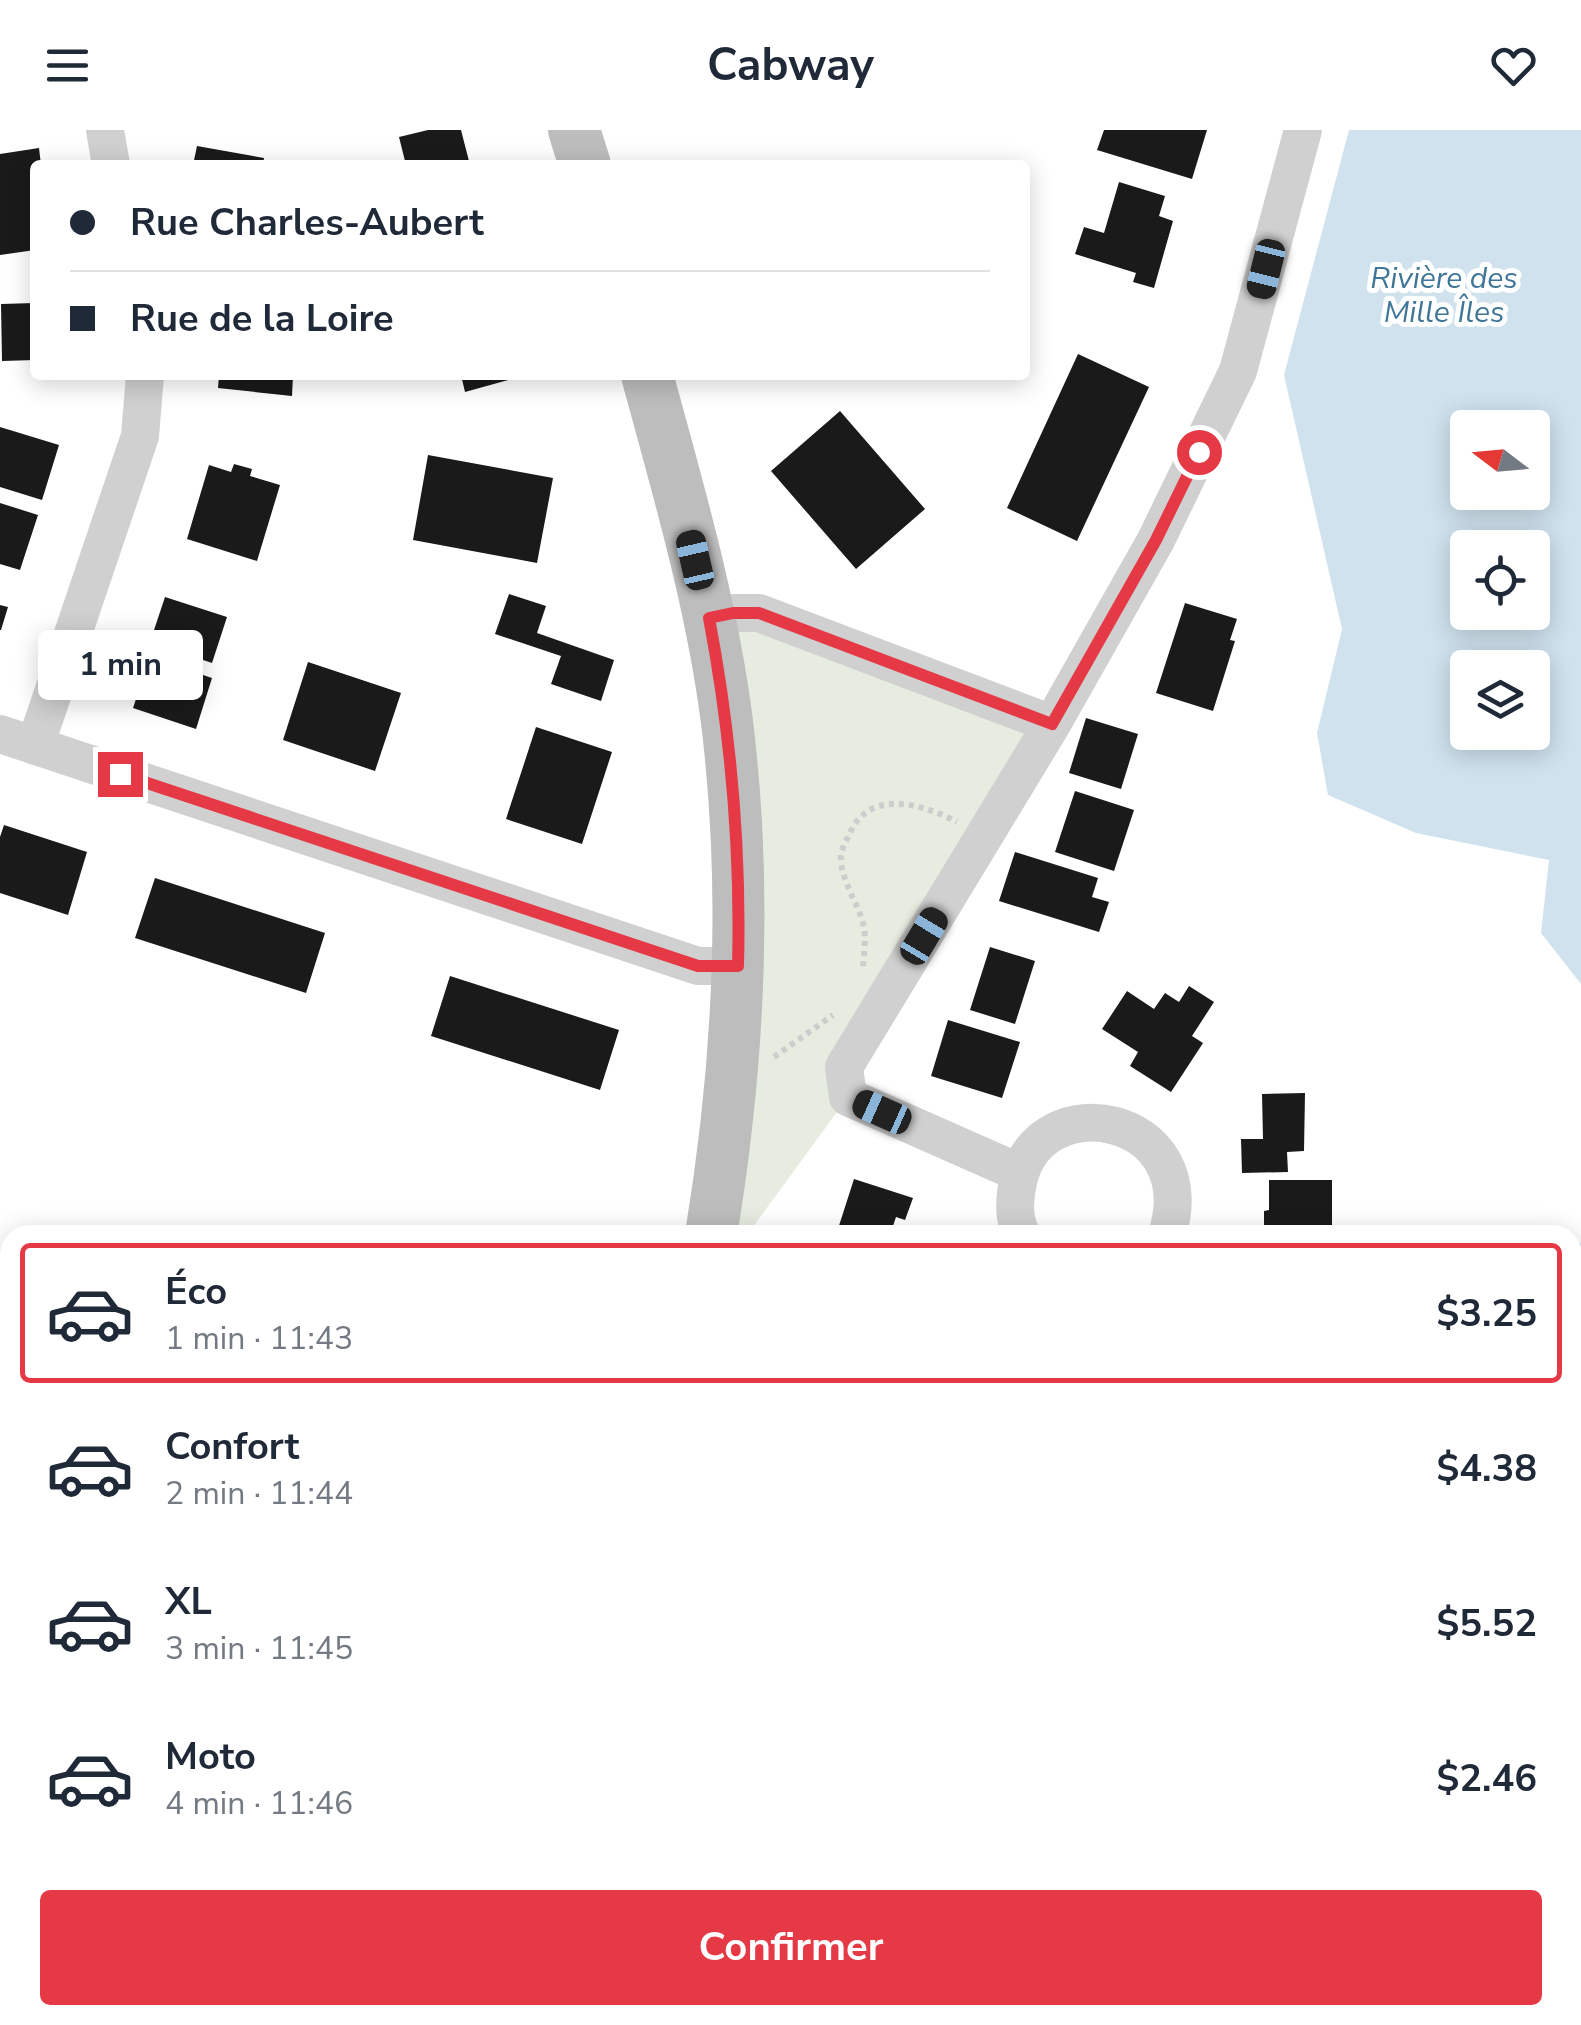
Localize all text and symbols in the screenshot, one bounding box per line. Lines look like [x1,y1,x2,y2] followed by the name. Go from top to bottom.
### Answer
[707,35,874,96] text: Cabway
[40,38,95,93] icon: menu
[1486,38,1541,93] icon: heart
[130,197,484,248] text: Rue Charles-Aubert
[1244,236,1288,302] car
[1370,258,1518,333] water label: Rivière des Mille Îles
[130,293,394,344] text: Rue de la Loire
[1450,410,1550,510] north arrow
[1450,410,1550,750] map controls
[1177,430,1222,475] route start
[674,527,716,593] car
[1450,530,1550,630] button: locate
[38,629,202,699] callout: 1 min
[79,643,162,686] text: 1 min
[1450,650,1550,750] button: layers
[98,752,143,797] route end
[896,903,952,969] car
[848,1086,916,1138] car
[165,1266,227,1317] text: Éco
[45,1268,135,1358] icon: car
[1436,1288,1537,1339] text: $3.25
[165,1317,353,1360] text: 1 min · 11:43
[165,1421,299,1472] text: Confort
[45,1423,135,1513] icon: car
[1436,1443,1537,1494] text: $4.38
[165,1472,353,1515] text: 2 min · 11:44
[165,1576,212,1627] text: XL
[45,1578,135,1668] icon: car
[1436,1598,1537,1649] text: $5.52
[165,1627,353,1670] text: 3 min · 11:45
[165,1731,256,1782] text: Moto
[45,1733,135,1823] icon: car
[1436,1753,1537,1804] text: $2.46
[165,1782,353,1825] text: 4 min · 11:46
[40,1890,1542,2005] button: Confirmer

